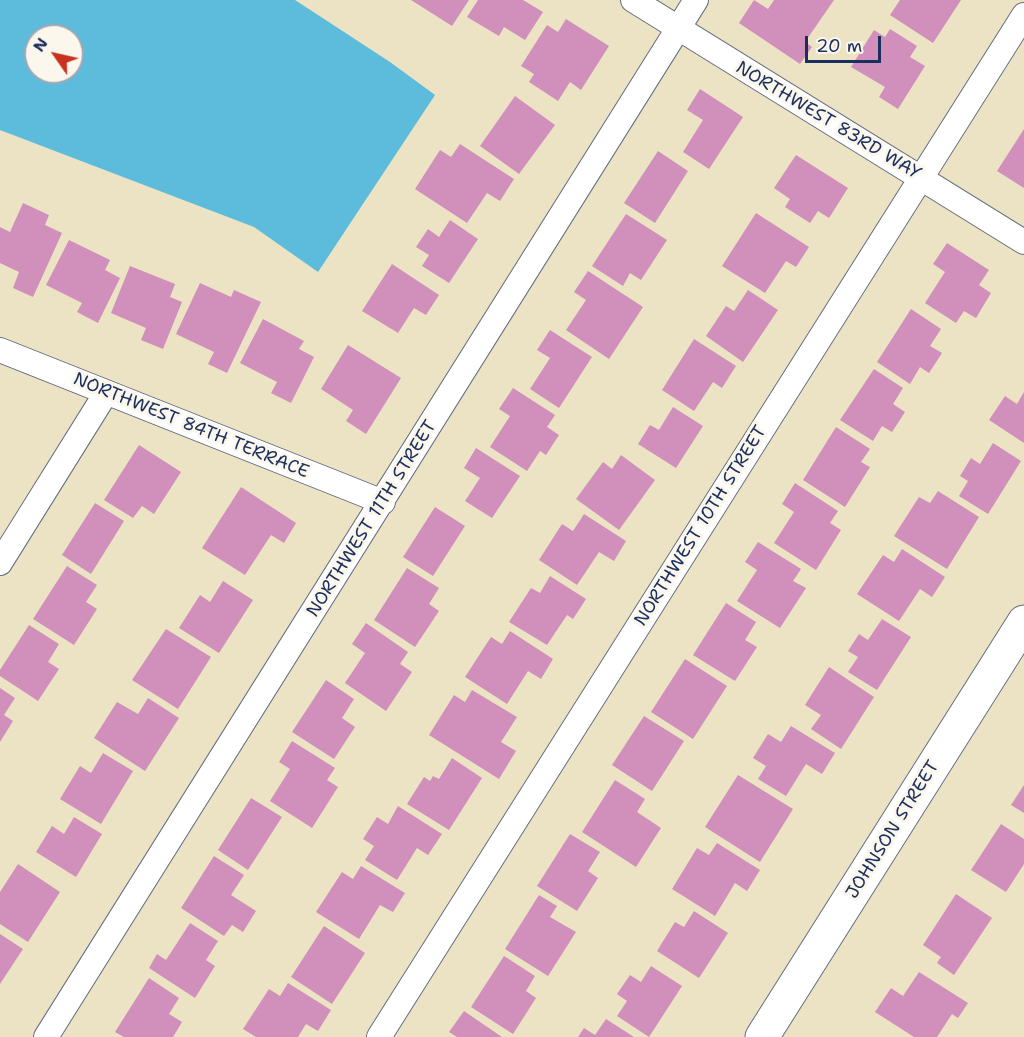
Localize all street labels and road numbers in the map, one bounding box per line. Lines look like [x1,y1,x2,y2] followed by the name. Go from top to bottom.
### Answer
[731,57,925,185] street label: NORTHWEST 83RD WAY
[70,369,312,483] street label: NORTHWEST 84TH TERRACE
[303,417,441,621] street label: NORTHWEST 11TH STREET
[630,422,772,630] street label: NORTHWEST 10TH STREET
[842,757,944,903] street label: JOHNSON STREET

